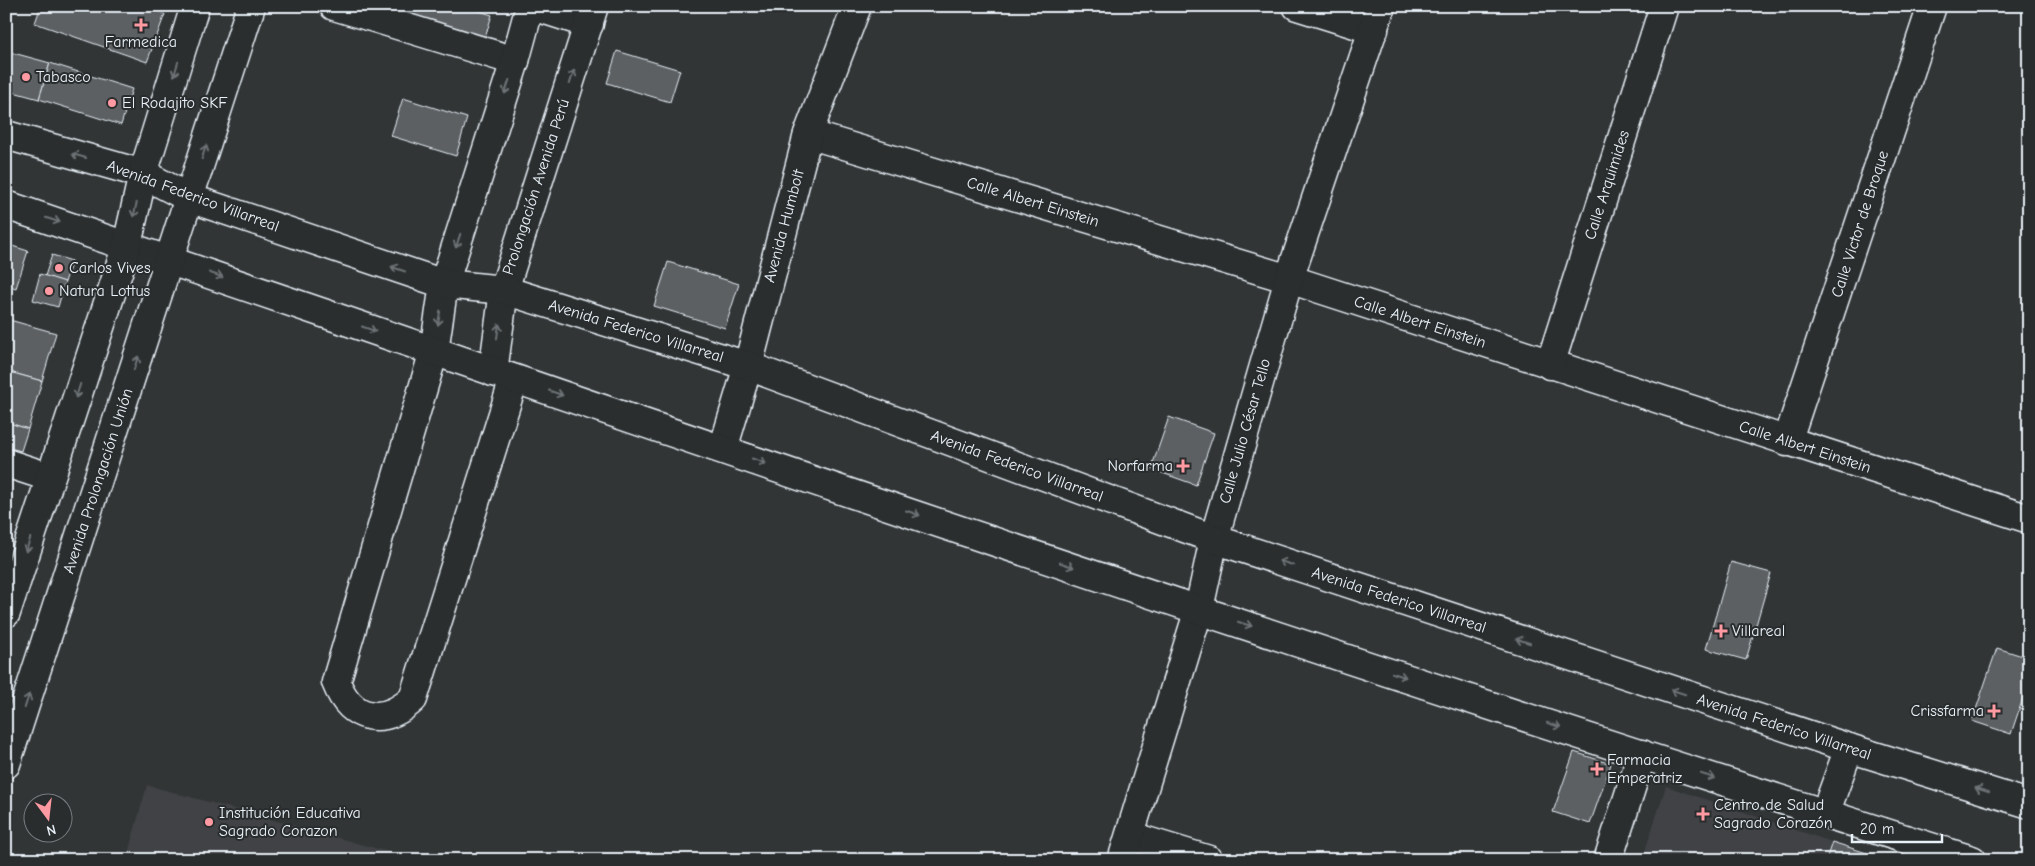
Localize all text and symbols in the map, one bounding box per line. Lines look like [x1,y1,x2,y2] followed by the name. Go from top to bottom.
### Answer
[135,19,147,31] marker: Farmedica
[105,33,177,51] place label: Farmedica
[170,61,180,77] one-way arrow
[36,68,91,86] place label: Tabasco
[568,69,577,85] one-way arrow
[20,71,32,83] marker: Tabasco
[502,78,511,94] one-way arrow
[122,94,228,112] place label: El Rodajito SKF
[106,97,118,109] marker: El Rodajito SKF
[499,97,573,277] street label: Prolongación Avenida Perú
[1581,128,1633,242] street label: Calle Arquimides
[200,144,210,160] one-way arrow
[1828,148,1892,300] street label: Calle Victor de Broque
[71,150,87,160] one-way arrow
[104,156,282,236] street label: Avenida Federico Villarreal
[760,167,808,285] street label: Avenida Humbolt
[965,173,1101,231] street label: Calle Albert Einstein
[130,201,139,217] one-way arrow
[44,216,60,226] one-way arrow
[452,233,462,249] one-way arrow
[69,259,151,277] place label: Carlos Vives
[53,262,65,274] marker: Carlos Vives
[390,263,406,273] one-way arrow
[207,271,223,281] one-way arrow
[59,282,151,300] place label: Natura Lottus
[43,285,55,297] marker: Natura Lottus
[1352,292,1488,352] street label: Calle Albert Einstein
[546,296,726,366] street label: Avenida Federico Villarreal
[434,309,444,325] one-way arrow
[493,323,503,339] one-way arrow
[361,325,376,334] one-way arrow
[132,356,141,372] one-way arrow
[1216,356,1274,506] street label: Calle Julio César Tello
[73,383,82,398] one-way arrow
[59,386,137,576] street label: Avenida Prolongación Unión
[547,389,563,398] one-way arrow
[1737,417,1873,477] street label: Calle Albert Einstein
[928,426,1106,506] street label: Avenida Federico Villarreal
[751,457,767,466] one-way arrow
[1107,457,1173,475] place label: Norfarma
[1177,460,1189,472] marker: Norfarma
[905,509,921,518] one-way arrow
[22,537,32,553] one-way arrow
[1278,558,1294,567] one-way arrow
[1059,561,1075,570] one-way arrow
[1310,563,1488,637] street label: Avenida Federico Villarreal
[1237,620,1252,629] one-way arrow
[1732,622,1785,640] place label: Villareal
[1714,624,1728,638] marker: Villareal
[1516,636,1531,645] one-way arrow
[1391,670,1407,680] one-way arrow
[1670,687,1686,696] one-way arrow
[1695,690,1873,764] street label: Avenida Federico Villarreal
[22,693,32,709] one-way arrow
[1910,702,1984,720] place label: Crissfarma
[1988,705,2000,717] marker: Crissfarma
[1546,721,1562,731] one-way arrow
[1607,751,1682,787] place label: Farmacia Emperatriz
[1591,763,1603,775] marker: Farmacia Emperatriz
[1700,771,1716,781] one-way arrow
[1975,784,1991,794] one-way arrow
[22,794,72,844] north arrow
[1714,796,1833,832] place label: Centro de Salud Sagrado Corazón
[219,804,361,840] place label: Institución Educativa Sagrado Corazon
[1696,807,1710,821] marker: Centro de Salud Sagrado Corazón
[1852,811,1942,843] scale bar
[203,816,215,828] marker: Institución Educativa Sagrado Corazon
[1860,820,1894,838] text: 20 m
[45,821,58,839] text: N

